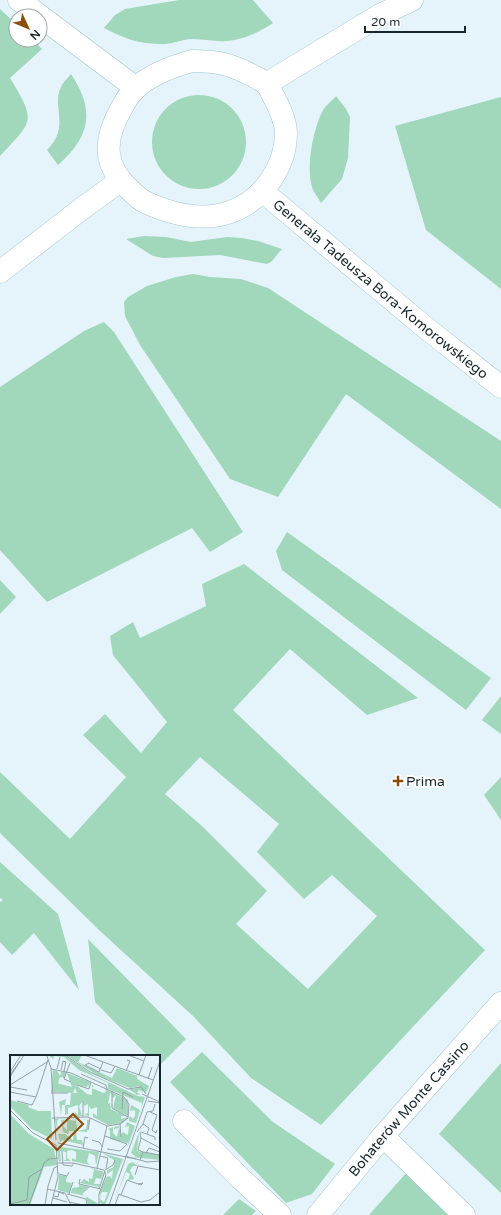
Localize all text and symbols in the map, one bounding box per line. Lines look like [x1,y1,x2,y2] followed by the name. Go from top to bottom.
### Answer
[8,8,48,48] north arrow
[365,8,465,34] scale bar
[371,15,400,29] text: 20 m
[27,27,43,42] text: N
[269,196,492,383] street label: Generała Tadeusza Bora-Komorowskiego
[406,773,445,790] place label: Prima
[393,776,403,786] marker: Prima
[345,1037,473,1180] street label: Bohaterów Monte Cassino
[10,1055,160,1205] inset map

